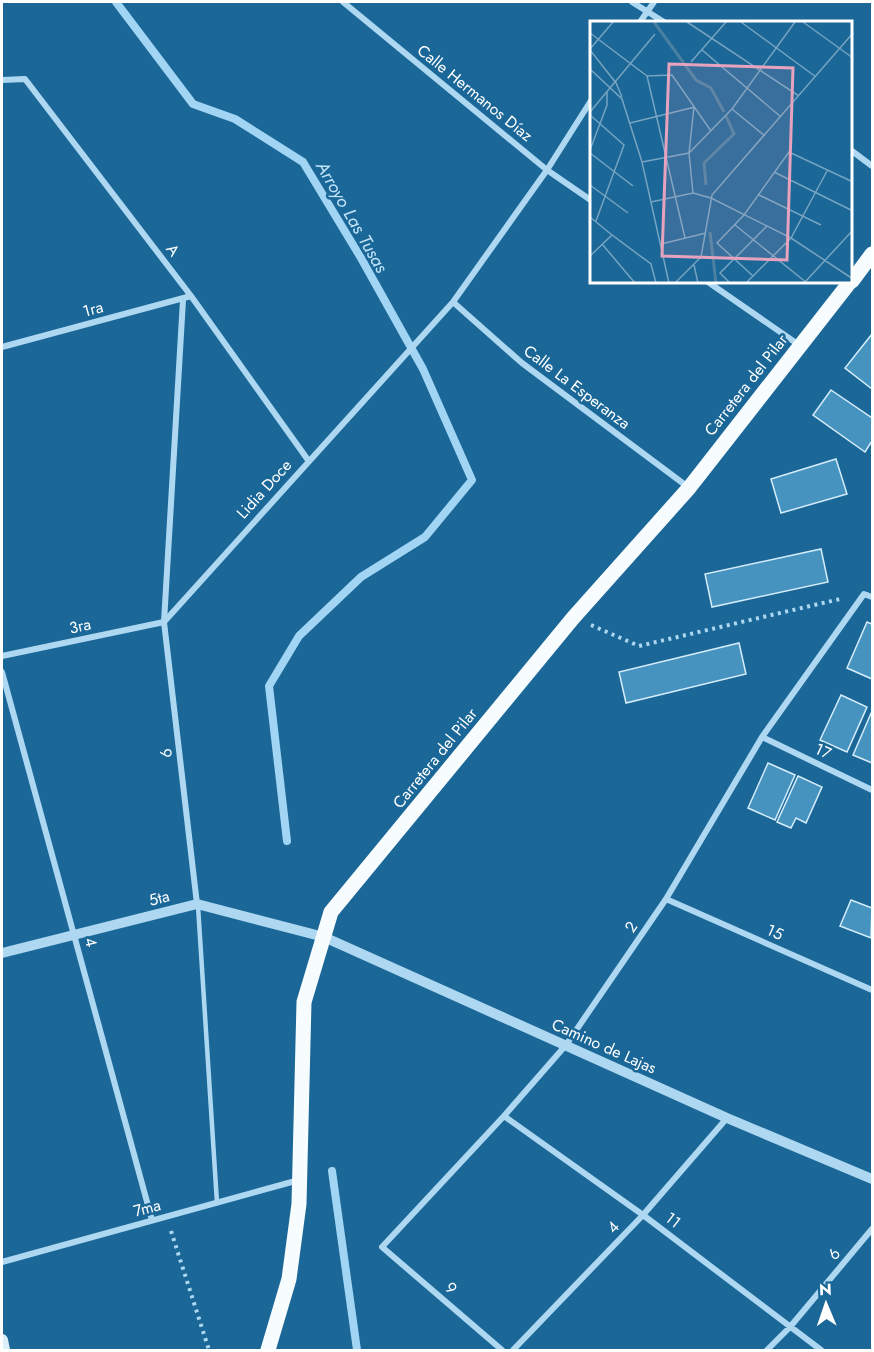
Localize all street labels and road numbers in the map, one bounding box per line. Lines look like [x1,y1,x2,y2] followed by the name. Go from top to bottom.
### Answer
[412,39,538,147] street label: Calle Hermanos Díaz
[161,239,186,261] street label: A
[80,295,106,323] street label: 1ra
[699,329,793,441] street label: Carretera del Pilar
[519,339,635,435] street label: Calle La Esperanza
[231,454,297,524] street label: Lidia Doce
[67,612,93,640] street label: 3ra
[387,702,483,813] street label: Carretera del Pilar
[811,737,835,765] street label: 17
[154,747,178,759] street label: 6
[146,884,172,912] street label: 5ta
[619,917,643,937] street label: 2
[763,918,787,946] street label: 15
[79,935,103,949] street label: 4
[548,1013,660,1079] street label: Camino de Lajas
[131,1193,163,1223] street label: 7ma
[660,1206,686,1234] street label: 11
[601,1216,625,1238] street label: 4
[822,1243,846,1265] street label: 6
[440,1276,462,1300] street label: 9

